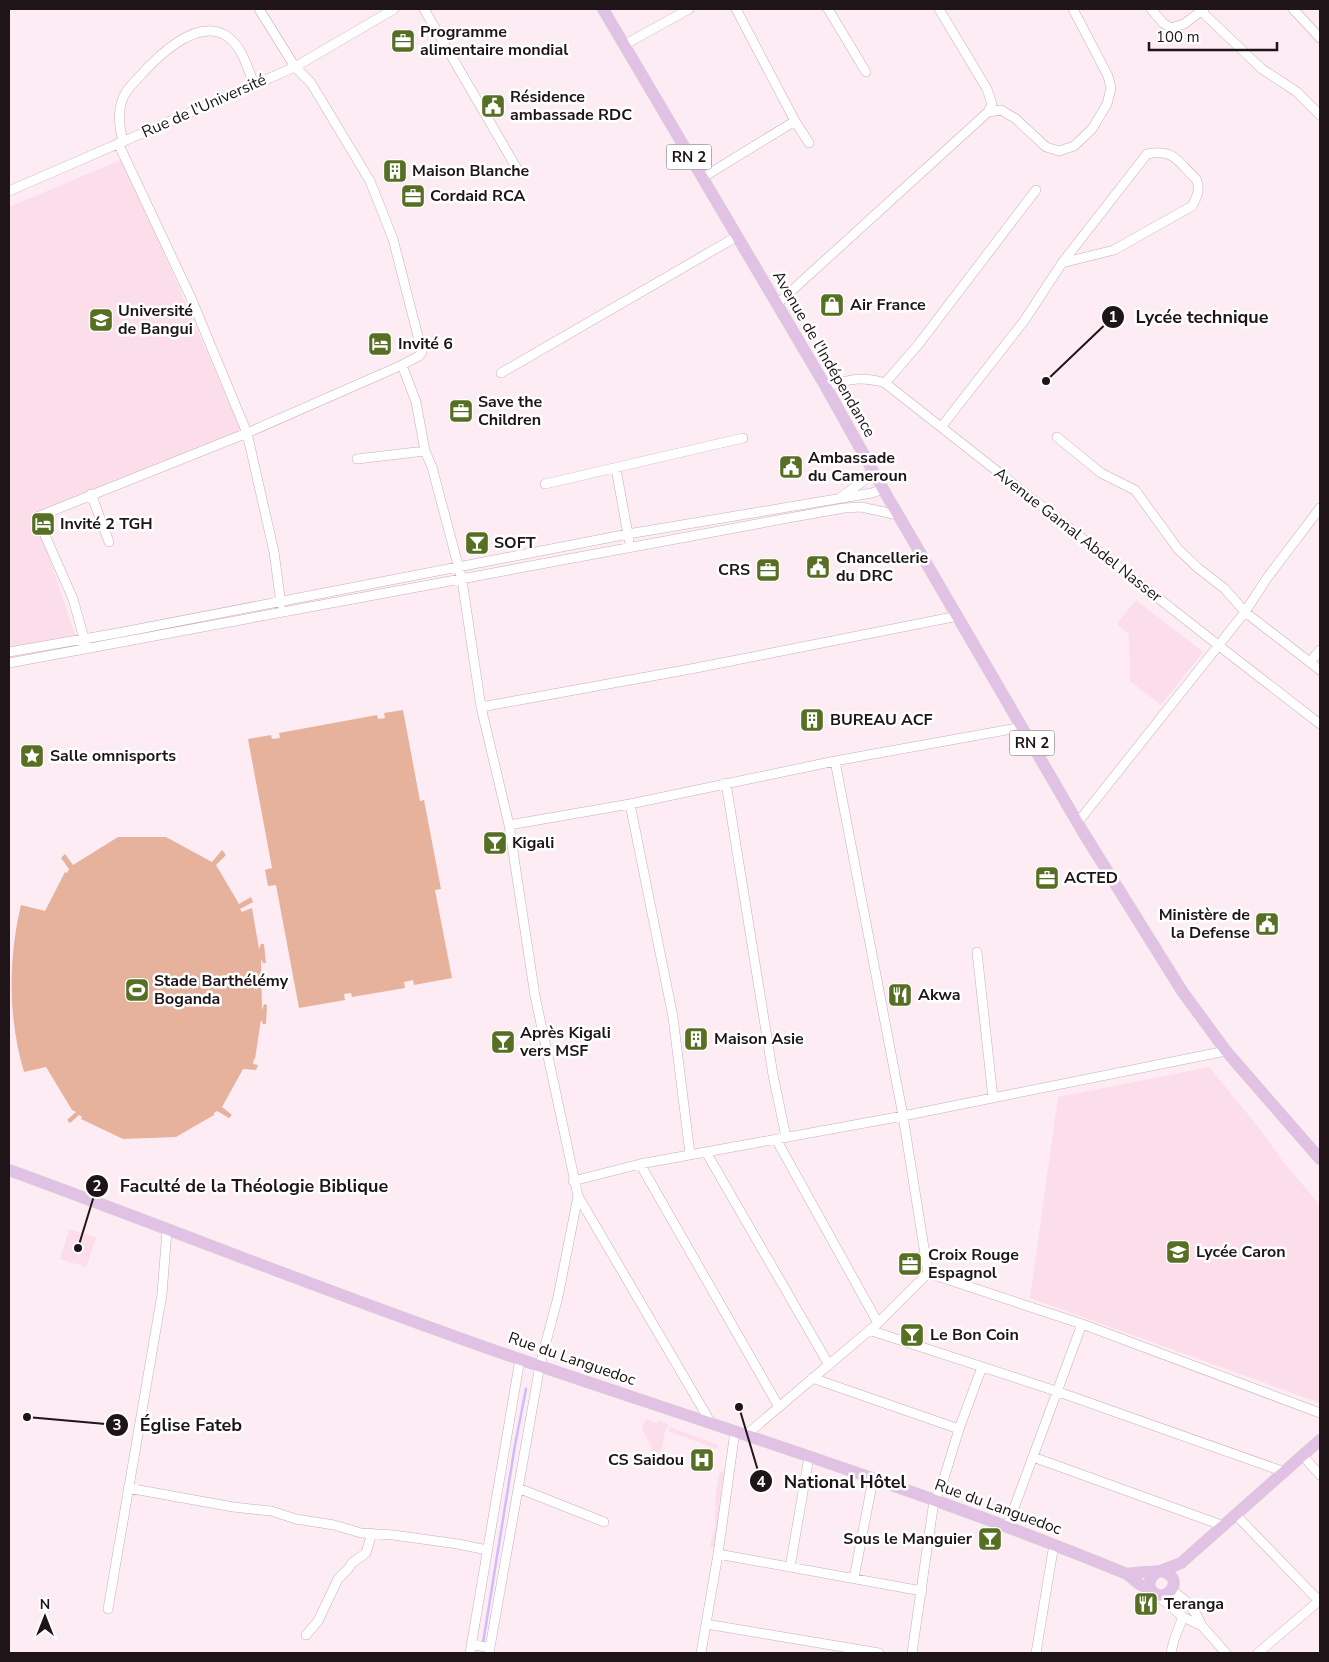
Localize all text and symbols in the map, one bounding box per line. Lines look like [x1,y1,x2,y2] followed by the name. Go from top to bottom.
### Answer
[1149,20,1276,52] scale bar
[420,21,568,61] place label: Programme alimentaire mondial
[1156,27,1200,47] text: 100 m
[390,28,416,54] office icon: Programme alimentaire mondial
[138,69,270,143] street label: Rue de l'Université
[510,86,632,126] place label: Résidence ambassade RDC
[480,93,506,119] public building icon: Résidence ambassade RDC
[666,144,712,170] road number: RN 2
[382,158,408,184] building icon: Maison Blanche
[412,160,530,182] place label: Maison Blanche
[400,183,426,209] office icon: Cordaid RCA
[430,185,526,207] place label: Cordaid RCA
[767,267,881,441] street label: Avenue de l'Indépendance
[819,292,845,318] shop icon: Air France
[850,294,926,316] place label: Air France
[118,300,193,340] place label: Université de Bangui
[1100,300,1278,333] callout: Lycée technique
[1136,305,1269,329] text: Lycée technique
[88,307,114,333] school or university icon: Université de Bangui
[1108,307,1118,327] text: 1
[367,331,393,357] hotel icon: Invité 6
[398,333,453,355] place label: Invité 6
[478,391,543,431] place label: Save the Children
[448,398,474,424] office icon: Save the Children
[808,447,907,487] place label: Ambassade du Cameroun
[778,454,804,480] public building icon: Ambassade du Cameroun
[990,463,1167,608] street label: Avenue Gamal Abdel Nasser
[30,511,56,537] hotel icon: Invité 2 TGH
[60,513,153,535] place label: Invité 2 TGH
[464,530,490,556] bar icon: SOFT
[494,532,536,554] place label: SOFT
[836,547,929,587] place label: Chancellerie du DRC
[805,554,831,580] public building icon: Chancellerie du DRC
[755,557,781,583] office icon: CRS
[718,559,750,581] place label: CRS
[799,707,825,733] building icon: BUREAU ACF
[830,709,933,731] place label: BUREAU ACF
[1010,730,1054,756] road number: RN 2
[19,743,45,769] place icon: Salle omnisports
[50,745,176,767] place label: Salle omnisports
[482,830,508,856] bar icon: Kigali
[512,832,554,854] place label: Kigali
[1034,865,1060,891] office icon: ACTED
[1064,867,1118,889] place label: ACTED
[1159,904,1250,944] place label: Ministère de la Defense
[1254,911,1280,937] public building icon: Ministère de la Defense
[154,970,289,1010] place label: Stade Barthélémy Boganda
[124,977,150,1003] sports icon: Stade Barthélémy Boganda
[887,982,913,1008] restaurant icon: Akwa
[918,984,960,1006] place label: Akwa
[519,1022,611,1062] place label: Après Kigali vers MSF
[683,1026,709,1052] building icon: Maison Asie
[714,1028,804,1050] place label: Maison Asie
[490,1029,516,1055] bar icon: Après Kigali vers MSF
[85,1170,398,1203] callout: Faculté de la Théologie Biblique
[120,1174,388,1198] text: Faculté de la Théologie Biblique
[92,1176,102,1196] text: 2
[1165,1239,1191,1265] school or university icon: Lycée Caron
[1196,1241,1286,1263] place label: Lycée Caron
[928,1244,1019,1284] place label: Croix Rouge Espagnol
[897,1251,923,1277] office icon: Croix Rouge Espagnol
[899,1322,925,1348] bar icon: Le Bon Coin
[930,1324,1019,1346] place label: Le Bon Coin
[505,1327,639,1391] street label: Rue du Languedoc
[105,1408,252,1441] callout: Église Fateb
[140,1413,242,1437] text: Église Fateb
[112,1415,122,1435] text: 3
[689,1447,715,1473] hospital icon: CS Saidou
[608,1449,684,1471] place label: CS Saidou
[749,1465,916,1498] callout: National Hôtel
[784,1470,907,1494] text: National Hôtel
[756,1472,766,1492] text: 4
[932,1474,1065,1540] street label: Rue du Languedoc
[977,1526,1003,1552] bar icon: Sous le Manguier
[843,1528,973,1550] place label: Sous le Manguier
[1133,1591,1159,1617] restaurant icon: Teranga
[20,1592,70,1642] north arrow
[1164,1593,1224,1615] place label: Teranga
[40,1595,50,1614] text: N

